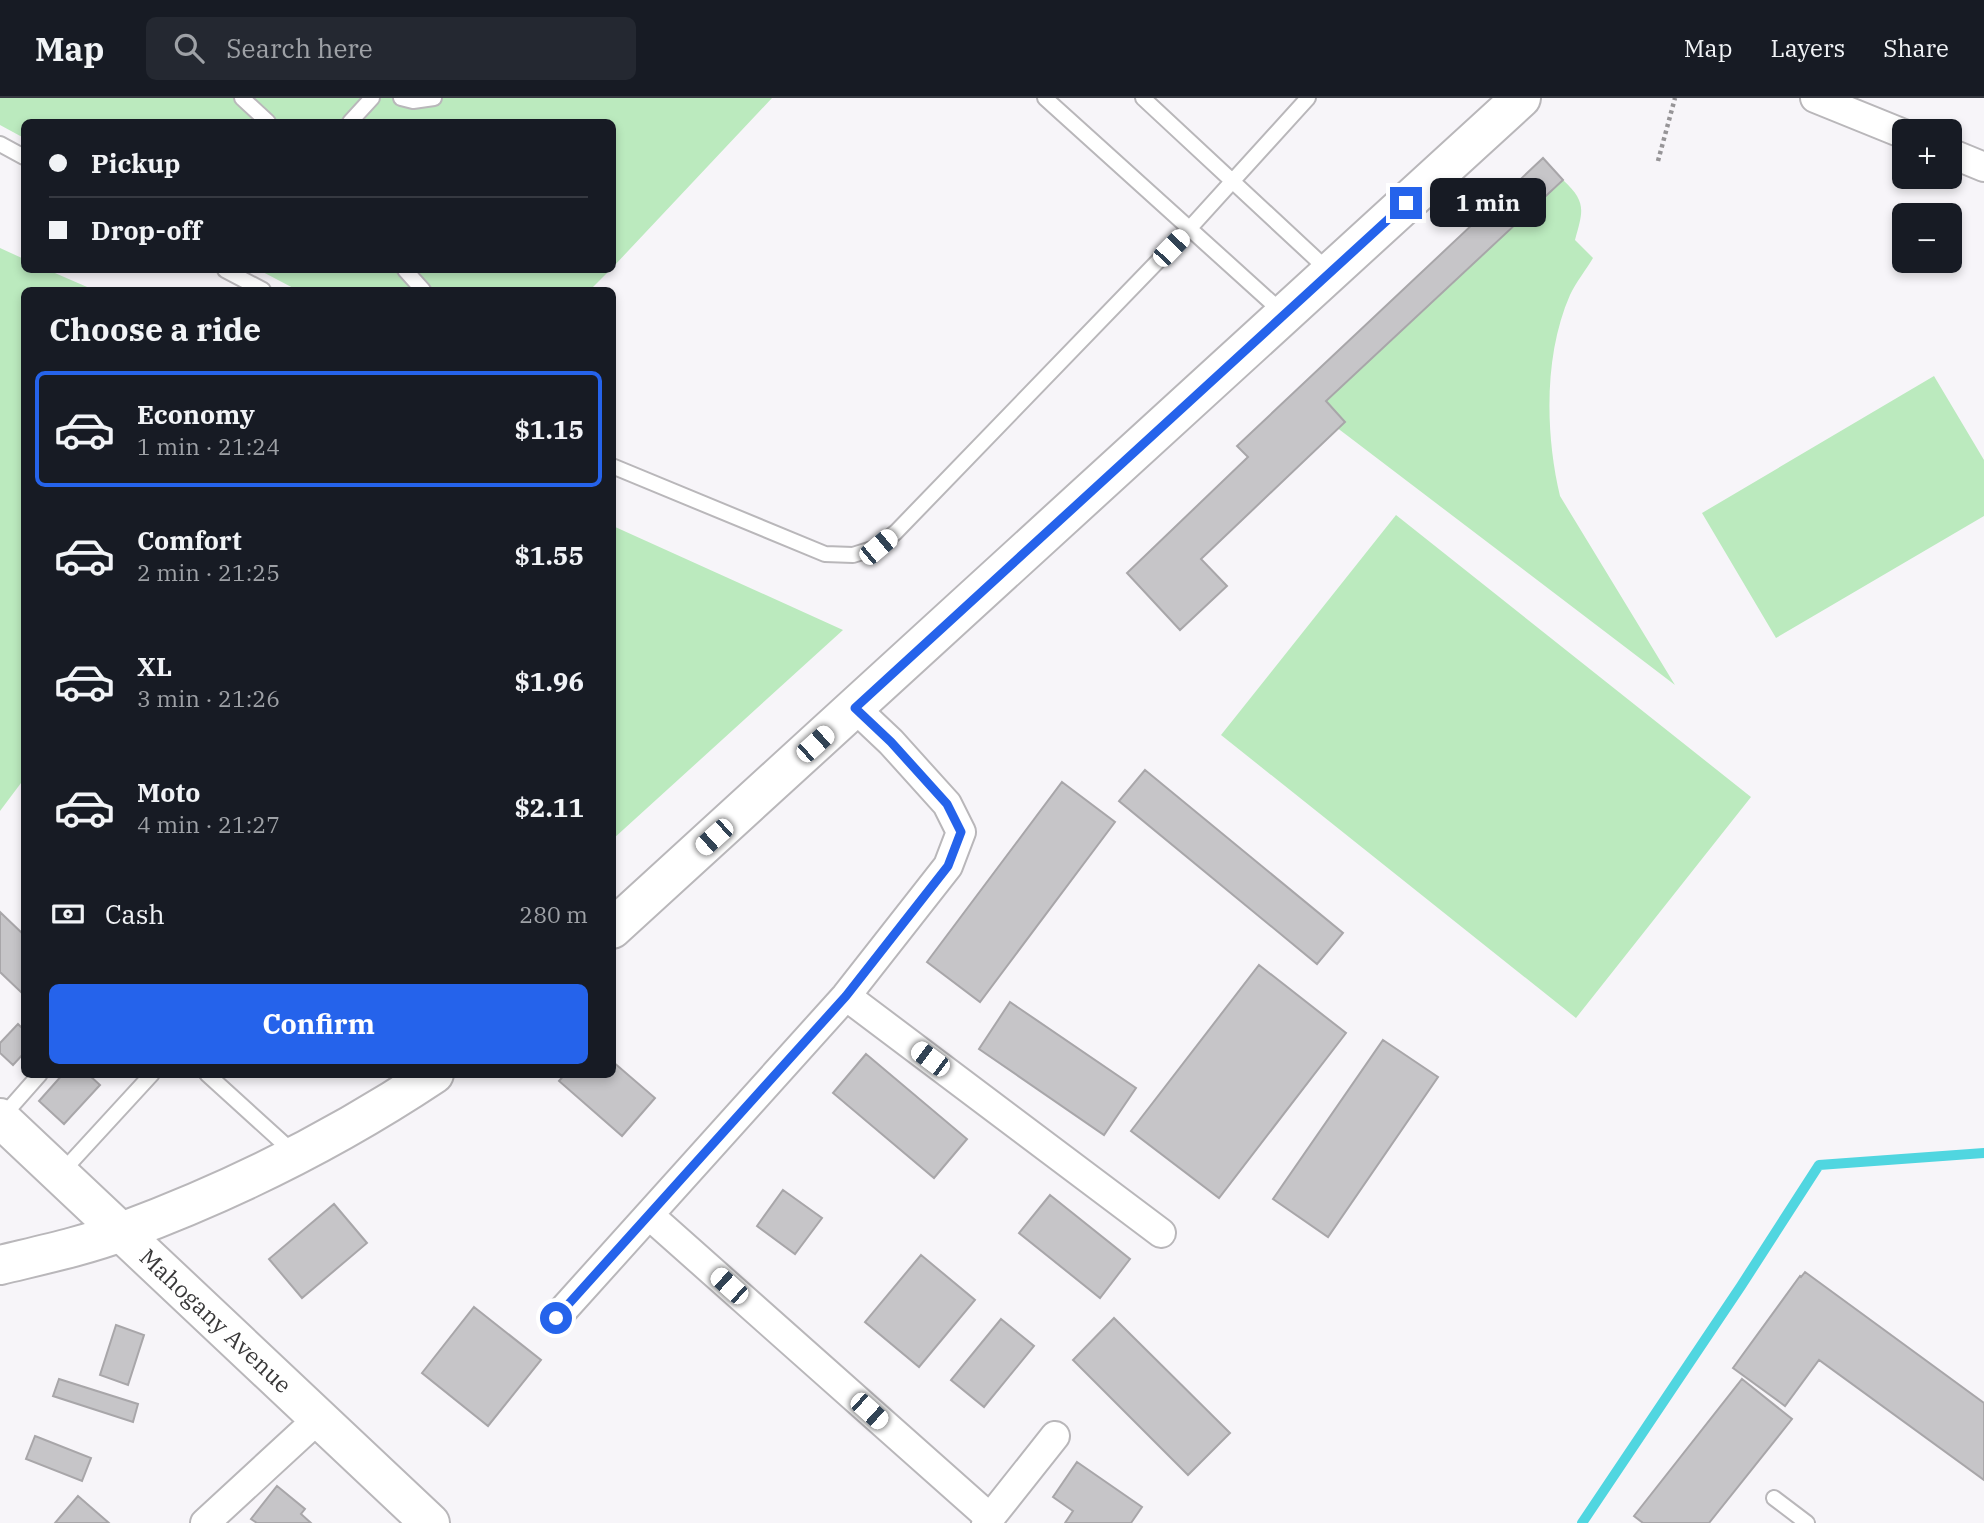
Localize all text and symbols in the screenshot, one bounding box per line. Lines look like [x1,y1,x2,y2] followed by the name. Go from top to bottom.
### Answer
[146,17,636,80] search box
[35,27,104,70] text: Map
[170,29,208,67] icon: search
[226,31,373,65] text: Search here
[1684,32,1732,64] text: Map
[1770,32,1845,64] text: Layers
[1883,32,1949,64] text: Share
[1892,119,1962,273] map controls
[1892,119,1962,189] button: +
[91,146,181,180] text: Pickup
[1430,178,1546,228] callout: 1 min
[1390,187,1422,219] route end
[1456,187,1520,217] text: 1 min
[1892,203,1962,273] button: −
[91,213,202,247] text: Drop-off
[1149,226,1194,270] car
[49,308,261,350] text: Choose a ride
[137,397,255,431] text: Economy
[53,398,116,461] icon: car
[514,412,584,446] text: $1.15
[137,431,280,461] text: 1 min · 21:24
[137,523,242,557] text: Comfort
[53,524,116,587] icon: car
[856,525,901,569] car
[514,538,584,572] text: $1.55
[137,557,280,587] text: 2 min · 21:25
[137,649,172,683] text: XL
[53,650,116,713] icon: car
[514,664,584,698] text: $1.96
[137,683,280,713] text: 3 min · 21:26
[793,722,838,766] car
[137,775,200,809] text: Moto
[53,776,116,839] icon: car
[514,790,584,824] text: $2.11
[137,809,280,839] text: 4 min · 21:27
[692,815,737,859] car
[49,895,87,933] icon: cash
[105,897,165,931] text: Cash
[519,899,588,929] text: 280 m
[49,984,588,1064] button: Confirm
[907,1038,954,1080] car
[134,1241,298,1399] street label: Mahogany Avenue
[707,1264,752,1308] car
[540,1302,572,1334] route start
[847,1389,892,1433] car

